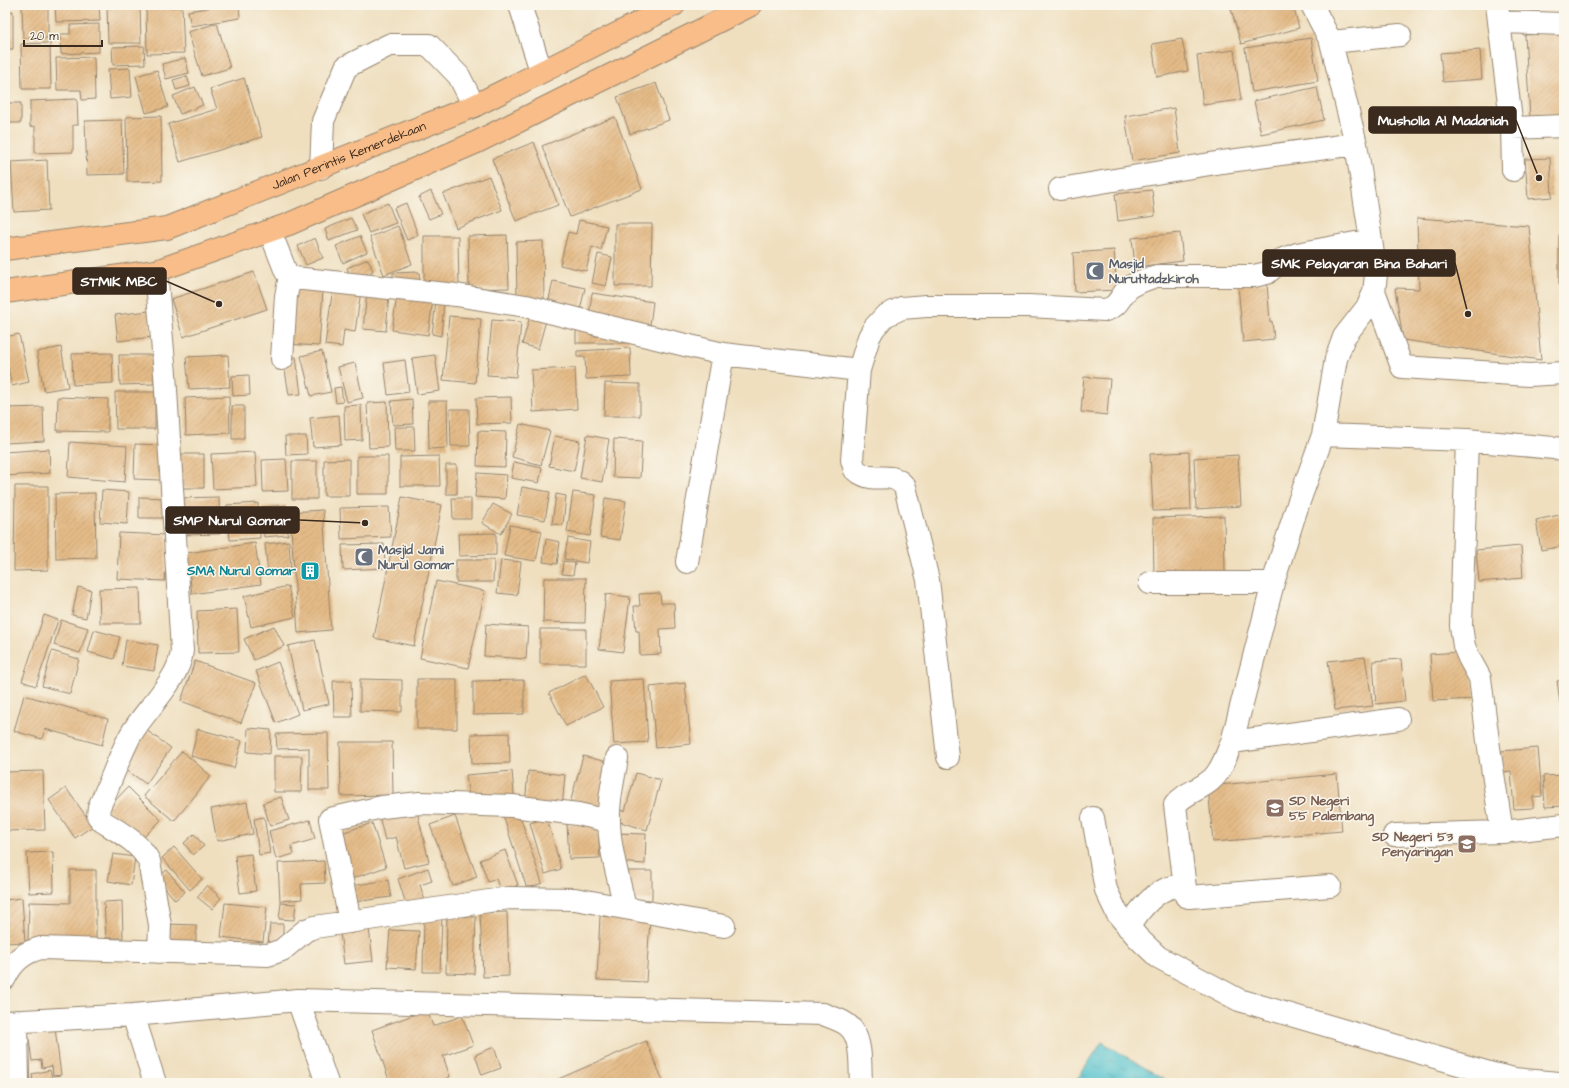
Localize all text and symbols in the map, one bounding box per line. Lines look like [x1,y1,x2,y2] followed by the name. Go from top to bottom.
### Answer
[24,22,102,48] scale bar
[30,28,59,45] text: 20 m
[1369,107,1516,133] callout: Musholla Al Madaniah
[1378,111,1509,131] text: Musholla Al Madaniah
[269,117,429,195] street label: Jalan Perintis Kemerdekaan
[1263,250,1455,276] callout: SMK Pelayaran Bina Bahari
[1270,254,1448,274] text: SMK Pelayaran Bina Bahari
[1109,255,1199,288] place label: Masjid Nuruttadzkiroh
[1084,260,1106,282] mosque icon: Masjid Nuruttadzkiroh
[73,268,166,294] callout: STMIK MBC
[80,272,158,292] text: STMIK MBC
[166,507,299,533] callout: SMP Nurul Qomar
[172,511,291,531] text: SMP Nurul Qomar
[378,541,455,574] place label: Masjid Jami Nurul Qomar
[353,546,375,568] mosque icon: Masjid Jami Nurul Qomar
[299,560,321,582] building icon: SMA Nurul Qomar
[186,562,297,580] place label: SMA Nurul Qomar
[1288,792,1374,827] place label: SD Negeri 55 Palembang
[1264,797,1286,819] school or university icon: SD Negeri 55 Palembang
[1371,828,1453,863] place label: SD Negeri 53 Penyaringan
[1456,833,1478,855] school or university icon: SD Negeri 53 Penyaringan

